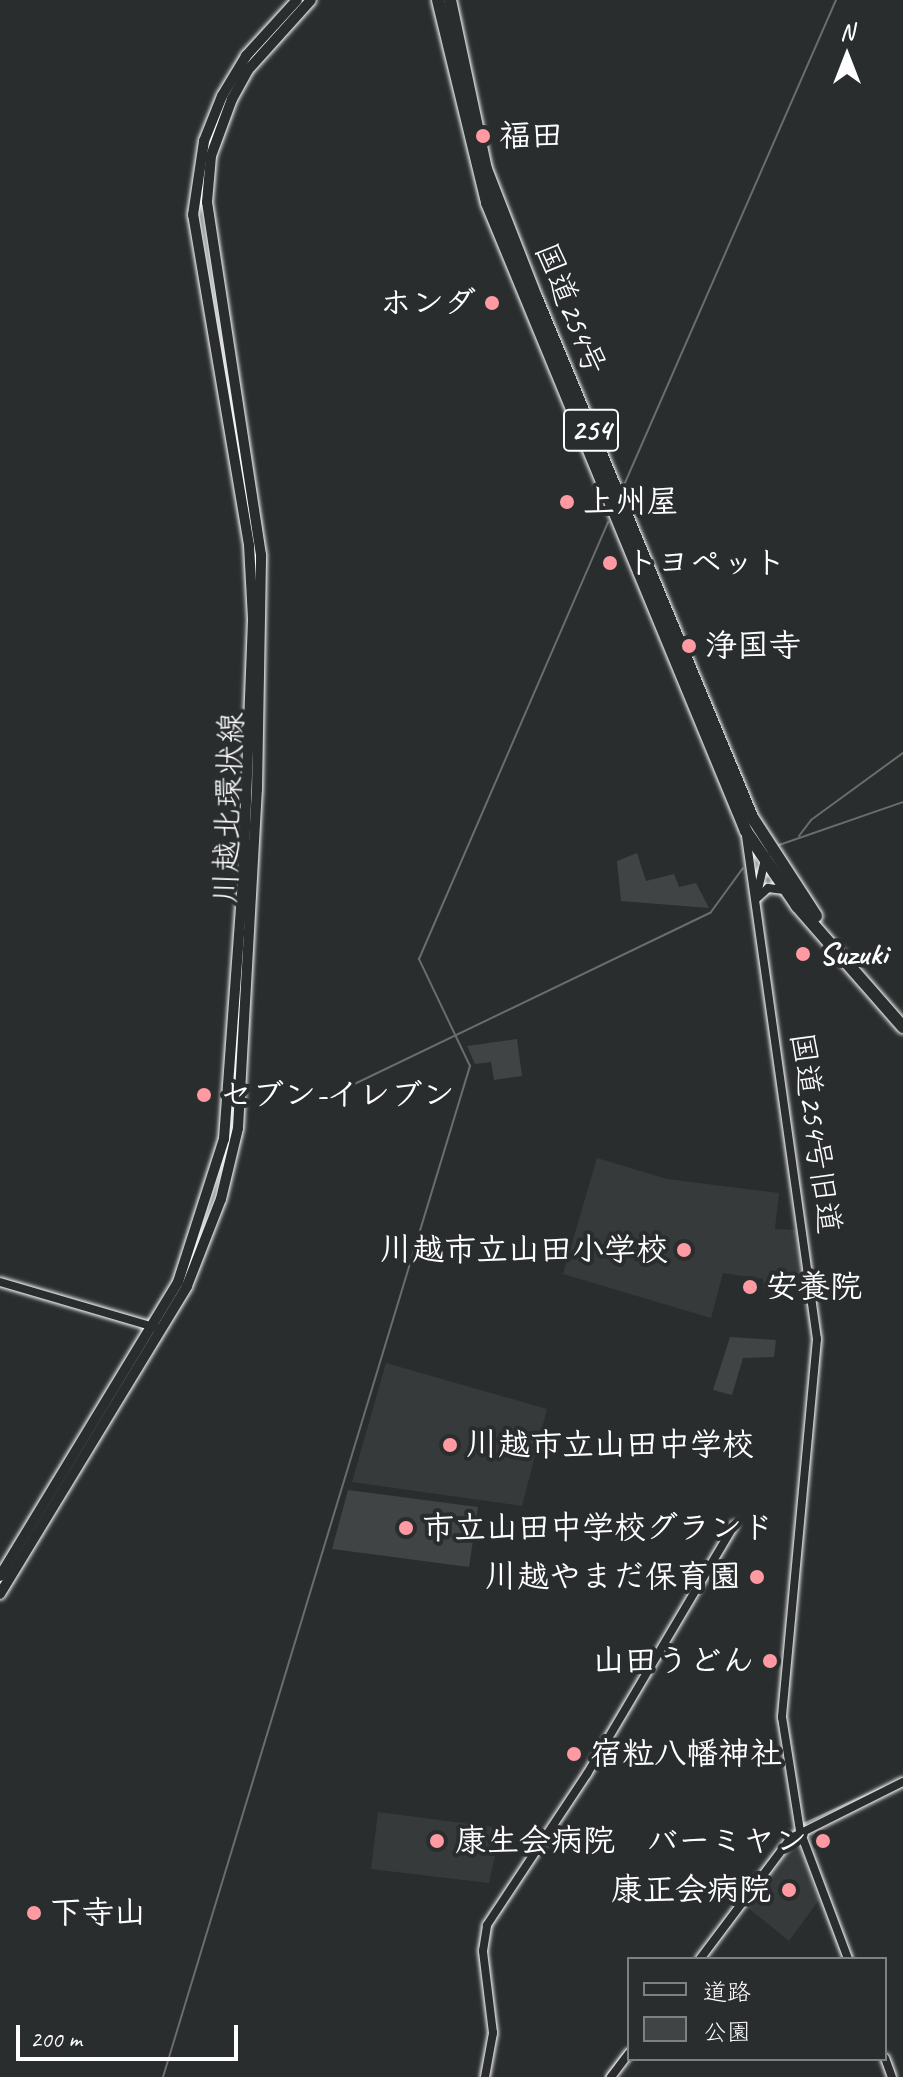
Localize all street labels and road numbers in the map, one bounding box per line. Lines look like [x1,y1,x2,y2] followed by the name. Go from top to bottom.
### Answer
[526,237,614,381] street label: 国道254号
[561,404,621,456] road number: 254
[206,711,252,905] street label: 川越北環状線
[782,1030,848,1236] street label: 国道254号旧道

